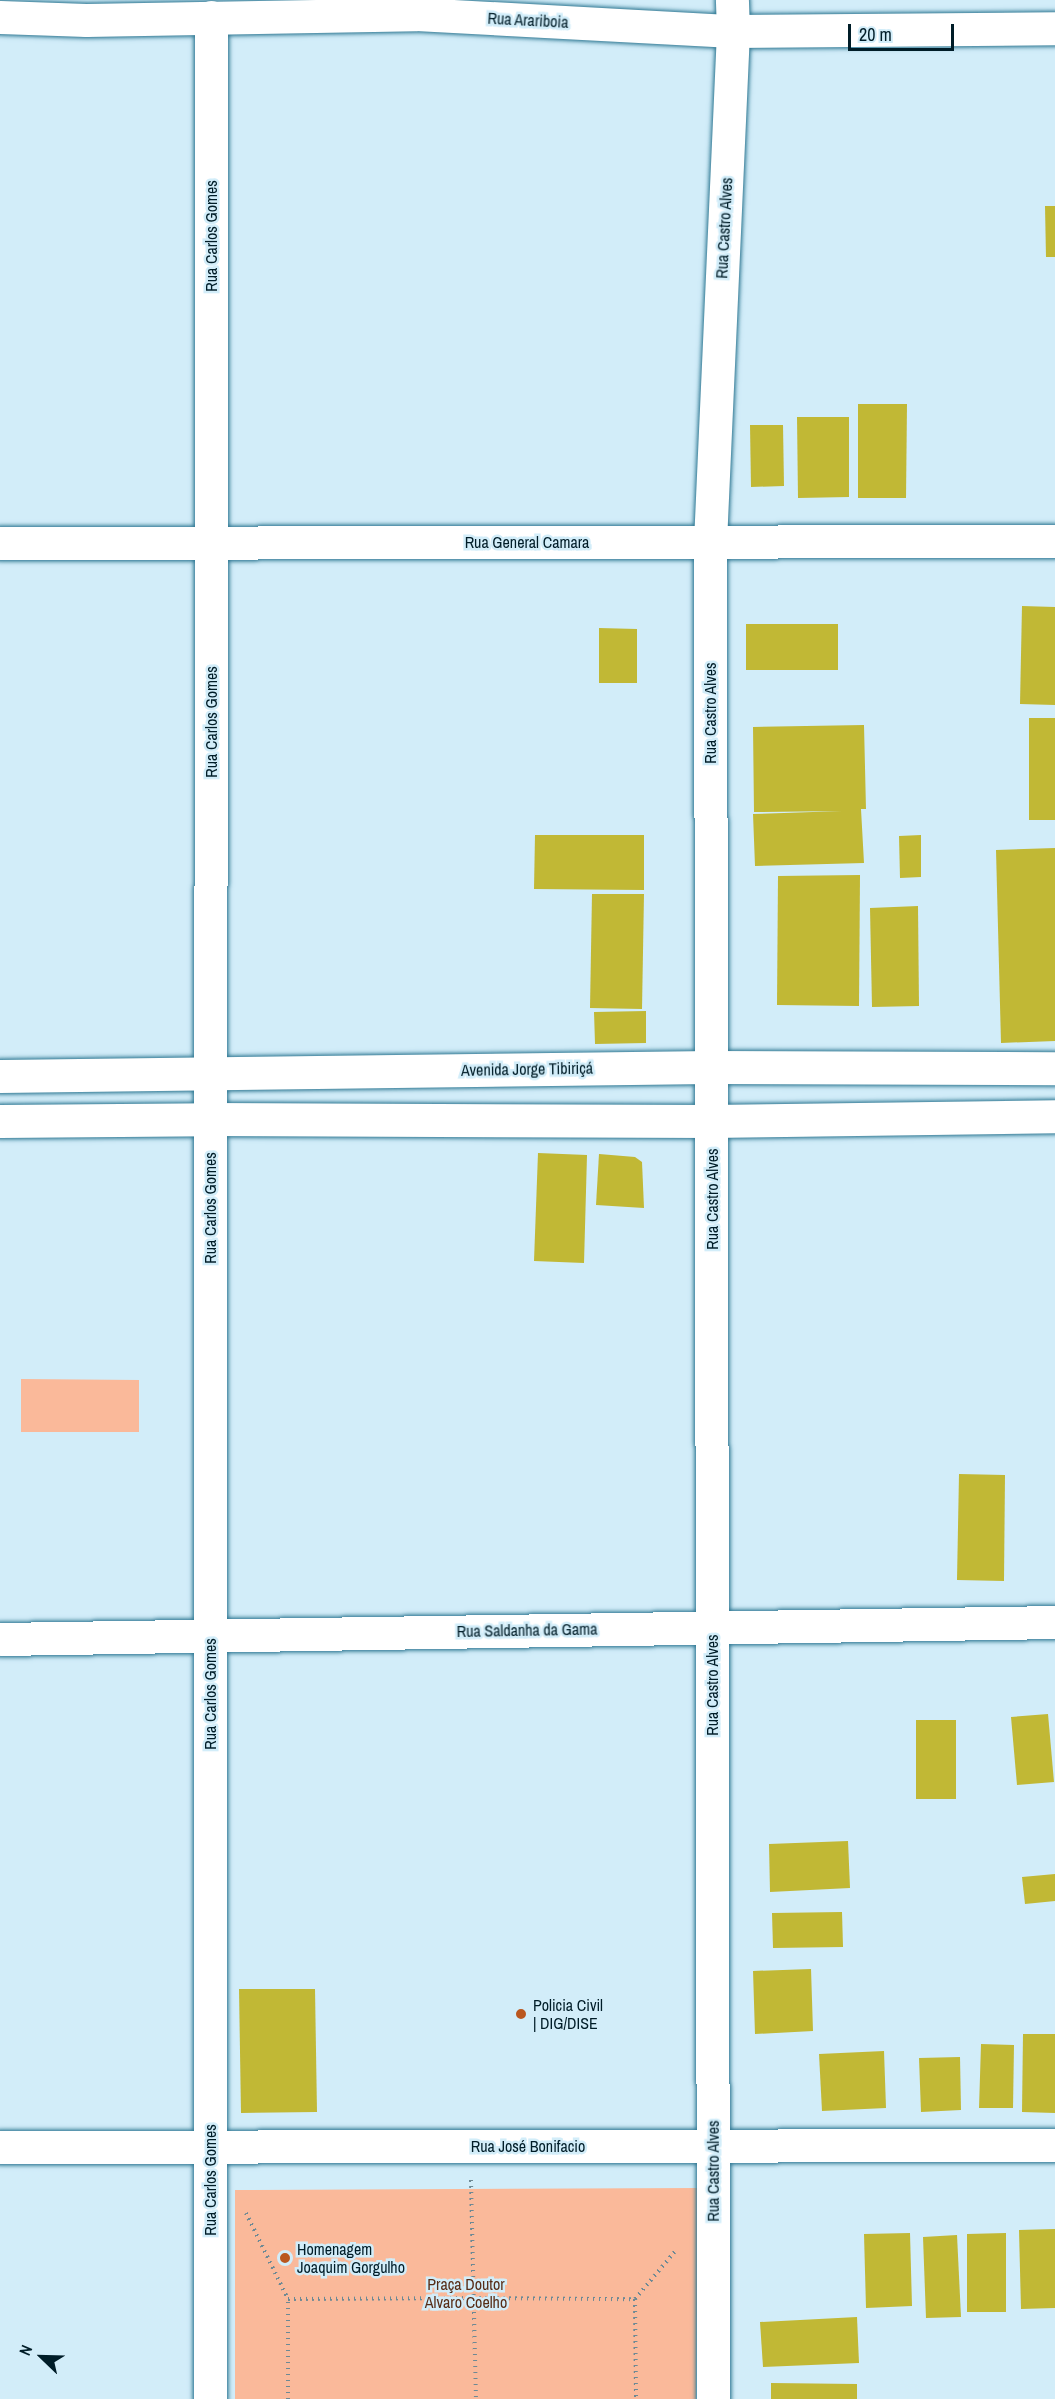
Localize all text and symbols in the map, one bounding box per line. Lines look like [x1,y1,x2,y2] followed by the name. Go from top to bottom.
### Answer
[487,8,569,32] street label: Rua Arariboia
[851,12,958,50] scale bar
[859,22,892,47] text: 20 m
[712,177,736,279] street label: Rua Castro Alves
[201,180,221,292] street label: Rua Carlos Gomes
[465,532,589,552] street label: Rua General Camara
[700,662,720,764] street label: Rua Castro Alves
[201,666,221,778] street label: Rua Carlos Gomes
[461,1058,593,1080] street label: Avenida Jorge Tibiriçá
[702,1148,722,1250] street label: Rua Castro Alves
[200,1152,220,1264] street label: Rua Carlos Gomes
[456,1619,598,1641] street label: Rua Saldanha da Gama
[702,1634,722,1736] street label: Rua Castro Alves
[200,1638,220,1750] street label: Rua Carlos Gomes
[533,1995,603,2033] place label: Policia Civil | DIG/DISE
[514,2007,528,2021] marker: Policia Civil | DIG/DISE
[703,2120,723,2222] street label: Rua Castro Alves
[200,2124,220,2236] street label: Rua Carlos Gomes
[471,2136,585,2156] street label: Rua José Bonifacio
[297,2239,405,2277] place label: Homenagem Joaquim Gorgulho
[278,2251,292,2265] marker: Homenagem Joaquim Gorgulho
[425,2274,507,2312] park label: Praça Doutor Alvaro Coelho
[12,2327,72,2387] north arrow
[13,2341,37,2359] text: N

